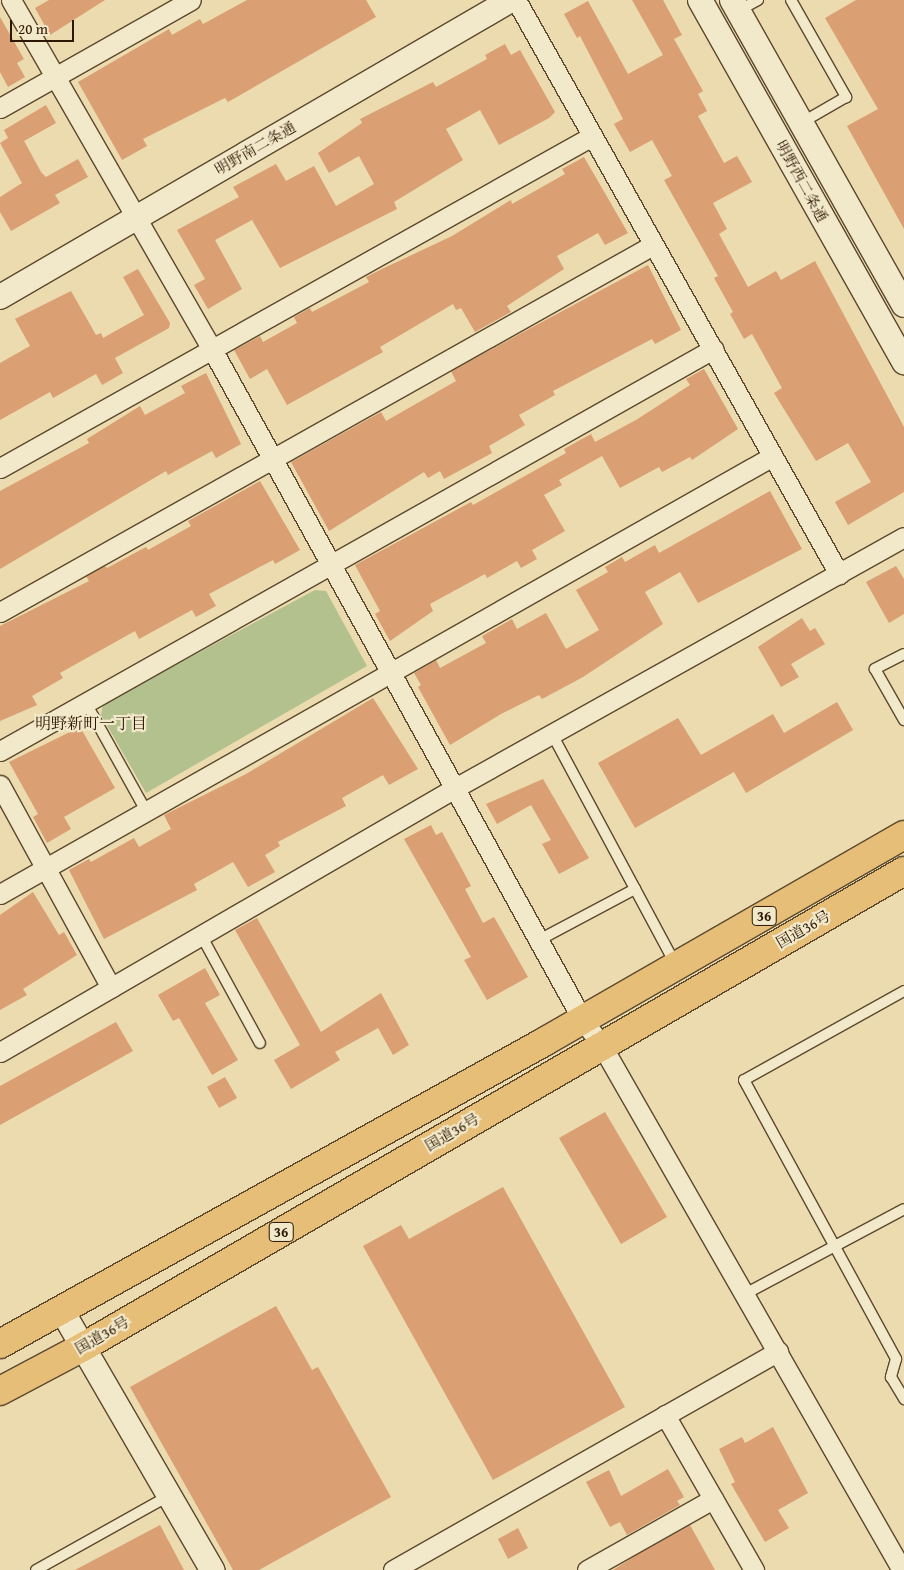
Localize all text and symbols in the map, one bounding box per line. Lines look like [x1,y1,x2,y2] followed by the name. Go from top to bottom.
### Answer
[12,10,76,42] scale bar
[18,18,48,39] text: 20 m
[212,118,298,178] street label: 明野南二条通
[772,137,832,225] street label: 明野西二条通
[35,713,147,733] district label: 明野新町一丁目
[752,904,776,928] road number: 36
[773,906,833,952] street label: 国道36号
[422,1109,482,1155] street label: 国道36号
[268,1220,294,1244] road number: 36
[72,1312,132,1358] street label: 国道36号

